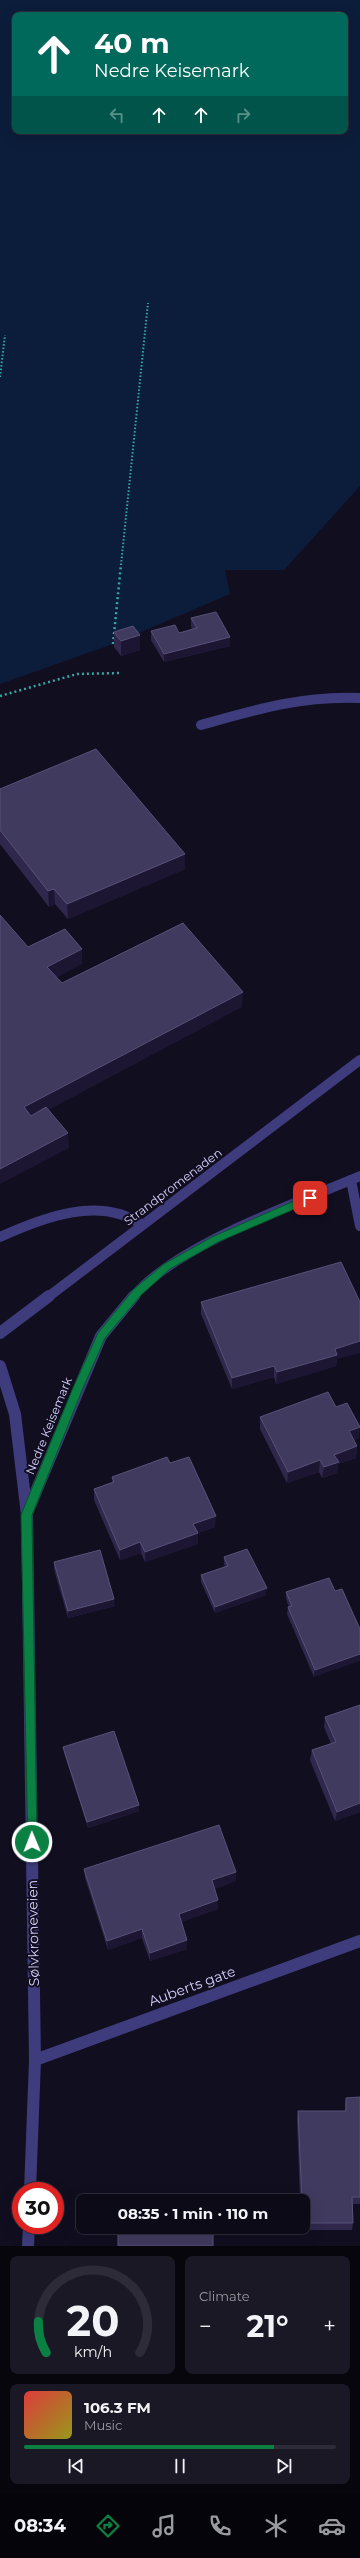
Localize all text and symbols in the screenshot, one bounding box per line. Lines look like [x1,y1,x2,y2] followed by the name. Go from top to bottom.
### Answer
[94,26,170,60] text: 40 m
[28,28,80,80] icon: ahead
[94,60,250,82] text: Nedre Keisemark
[106,104,128,126] icon: left
[148,104,170,126] icon: ahead
[190,104,212,126] icon: ahead
[232,104,254,126] icon: right
[121,1145,225,1228] street label: Strandpromenaden
[293,1181,327,1215] pin
[299,1187,321,1209] icon: arrive
[22,1374,75,1477] street label: Nedre Keisemark
[11,1821,53,1863] position arrow
[23,1880,43,1986] street label: Sølvkroneveien
[146,1962,238,2010] street label: Auberts gate
[12,2182,64,2234] speed limit sign: 30
[118,2204,268,2223] text: 08:35 · 1 min · 110 m
[199,2288,250,2304] text: Climate
[66,2296,119,2346] text: 20
[247,2308,289,2345] text: 21°
[199,2313,212,2340] text: −
[323,2313,336,2340] text: +
[73,2343,112,2361] text: km/h
[84,2398,151,2417] text: 106.3 FM
[84,2417,122,2433] text: Music
[65,2455,87,2477] icon: previous
[169,2455,191,2477] icon: pause
[273,2455,295,2477] icon: next
[94,2512,122,2540] icon: directions
[150,2512,178,2540] icon: music
[206,2512,234,2540] icon: phone
[262,2512,290,2540] icon: climate
[318,2512,346,2540] icon: car
[14,2515,66,2537] text: 08:34

